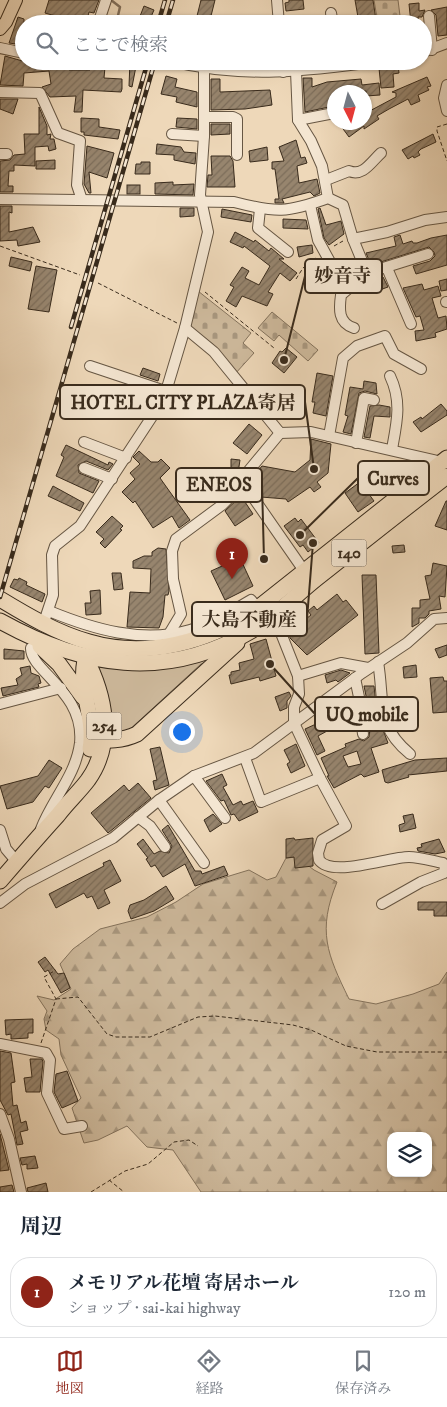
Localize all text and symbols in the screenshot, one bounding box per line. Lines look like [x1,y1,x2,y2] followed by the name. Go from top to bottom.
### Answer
[15,15,432,70] search box
[33,29,61,57] icon: search
[73,34,168,57] text: ここで検索
[327,85,372,130] north arrow
[305,259,382,293] callout: 妙音寺
[314,265,372,288] text: 妙音寺
[60,385,305,419] callout: HOTEL CITY PLAZA寄居
[70,392,296,415] text: HOTEL CITY PLAZA寄居
[358,461,429,495] callout: Curves
[176,468,262,502] callout: ENEOS
[367,468,419,491] text: Curves
[186,474,252,497] text: ENEOS
[216,538,248,579] pin: 1
[332,540,366,566] road number: 140
[192,602,307,636] callout: 大島不動産
[201,609,297,632] text: 大島不動産
[315,697,418,731] callout: UQ mobile
[325,704,409,727] text: UQ mobile
[86,712,122,739] road number: 254
[169,719,195,745] your location
[387,1132,432,1177] map controls
[387,1132,432,1177] button: layers
[20,1214,62,1240] text: 周辺
[68,1272,299,1295] text: メモリアル花壇 寄居ホール
[34,1282,40,1302] text: 1
[388,1282,426,1302] text: 120 m
[68,1298,241,1318] text: ショップ · sai-kai highway
[56,1347,84,1398] tab: 地図
[195,1347,223,1398] tab: 経路
[335,1347,391,1398] tab: 保存済み

